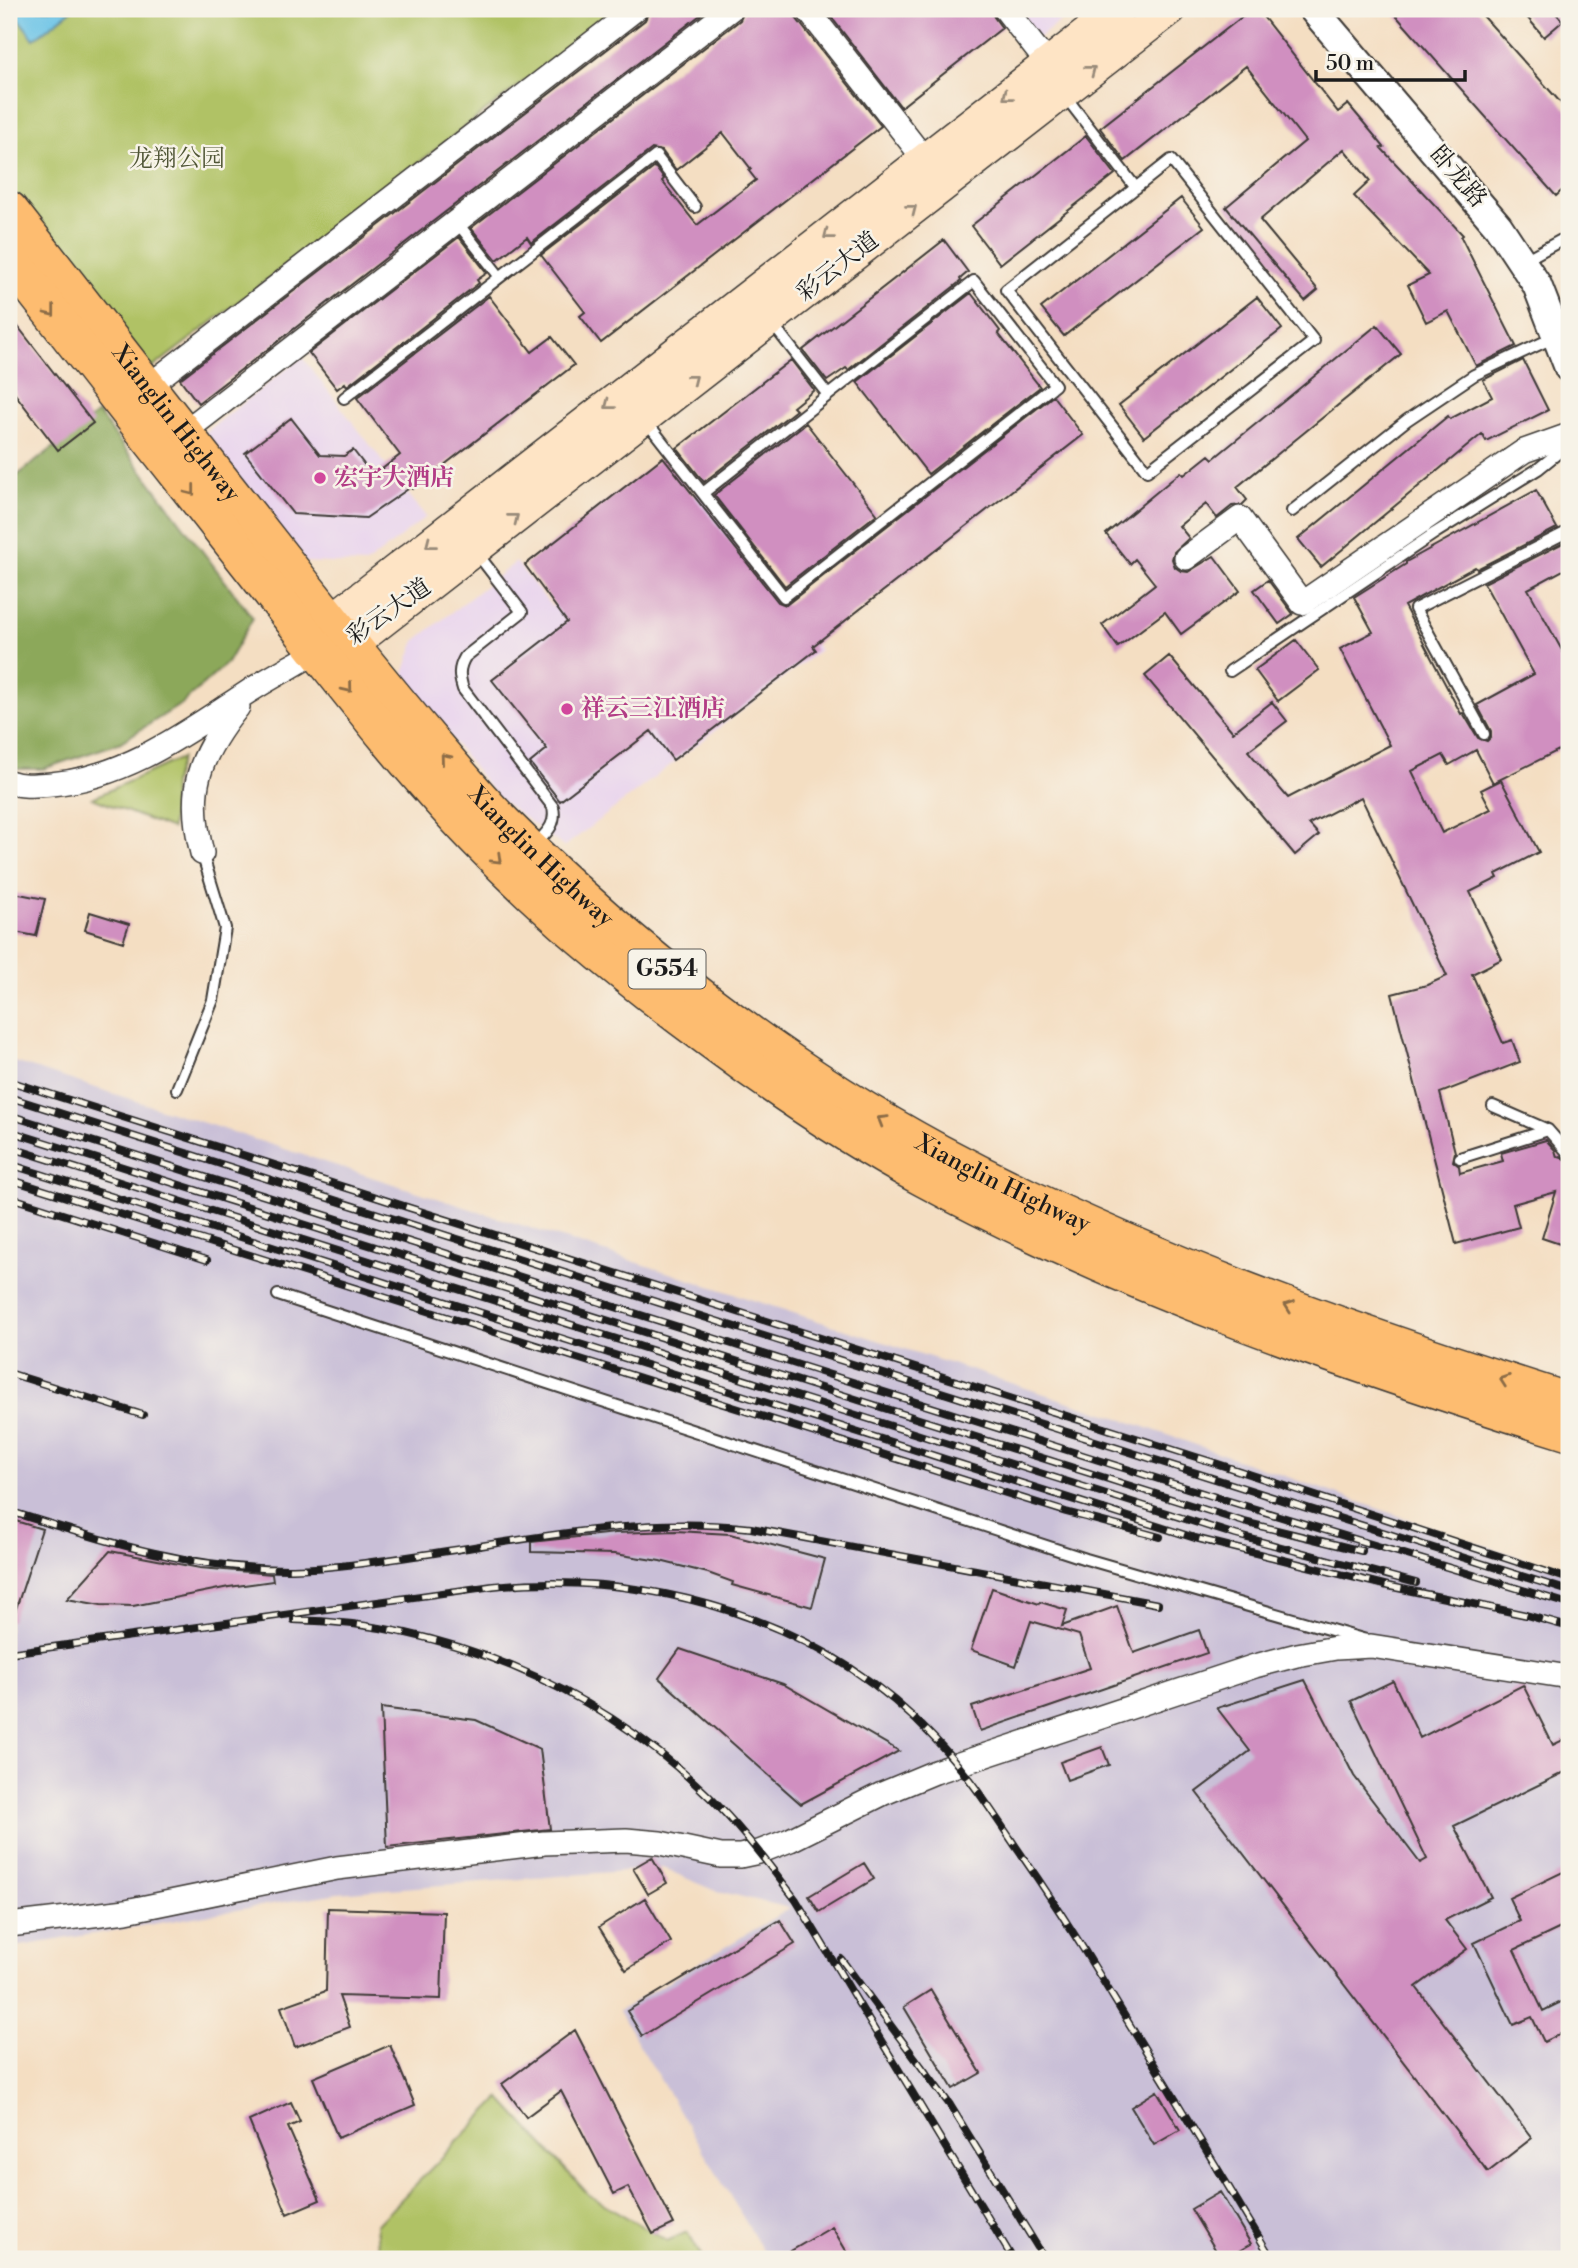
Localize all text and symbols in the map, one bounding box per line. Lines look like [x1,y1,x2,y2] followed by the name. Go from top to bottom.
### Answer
[1316,38,1464,82] scale bar
[1326,51,1374,77] text: 50 m
[1084,65,1096,78] one-way arrow
[1003,87,1015,100] one-way arrow
[1423,140,1493,214] street label: 卧龙路
[129,144,225,174] park label: 龙翔公园
[904,205,916,218] one-way arrow
[791,226,885,308] street label: 彩云大道
[823,227,835,240] one-way arrow
[42,304,55,316] one-way arrow
[104,338,247,508] street label: Xianglin Highway
[686,374,698,387] one-way arrow
[605,396,617,409] one-way arrow
[334,463,454,493] place label: 宏宇大酒店
[312,470,328,486] marker: 宏宇大酒店
[182,483,195,495] one-way arrow
[506,514,518,527] one-way arrow
[425,536,437,549] one-way arrow
[341,572,437,652] street label: 彩云大道
[340,679,352,692] one-way arrow
[581,694,725,724] place label: 祥云三江酒店
[559,701,575,717] marker: 祥云三江酒店
[441,753,453,766] one-way arrow
[460,779,620,934] street label: Xianglin Highway
[489,851,502,864] one-way arrow
[628,950,706,988] road number: G554
[877,1115,890,1128] one-way arrow
[909,1127,1095,1240] street label: Xianglin Highway
[1284,1300,1296,1314] one-way arrow
[1499,1374,1511,1388] one-way arrow

